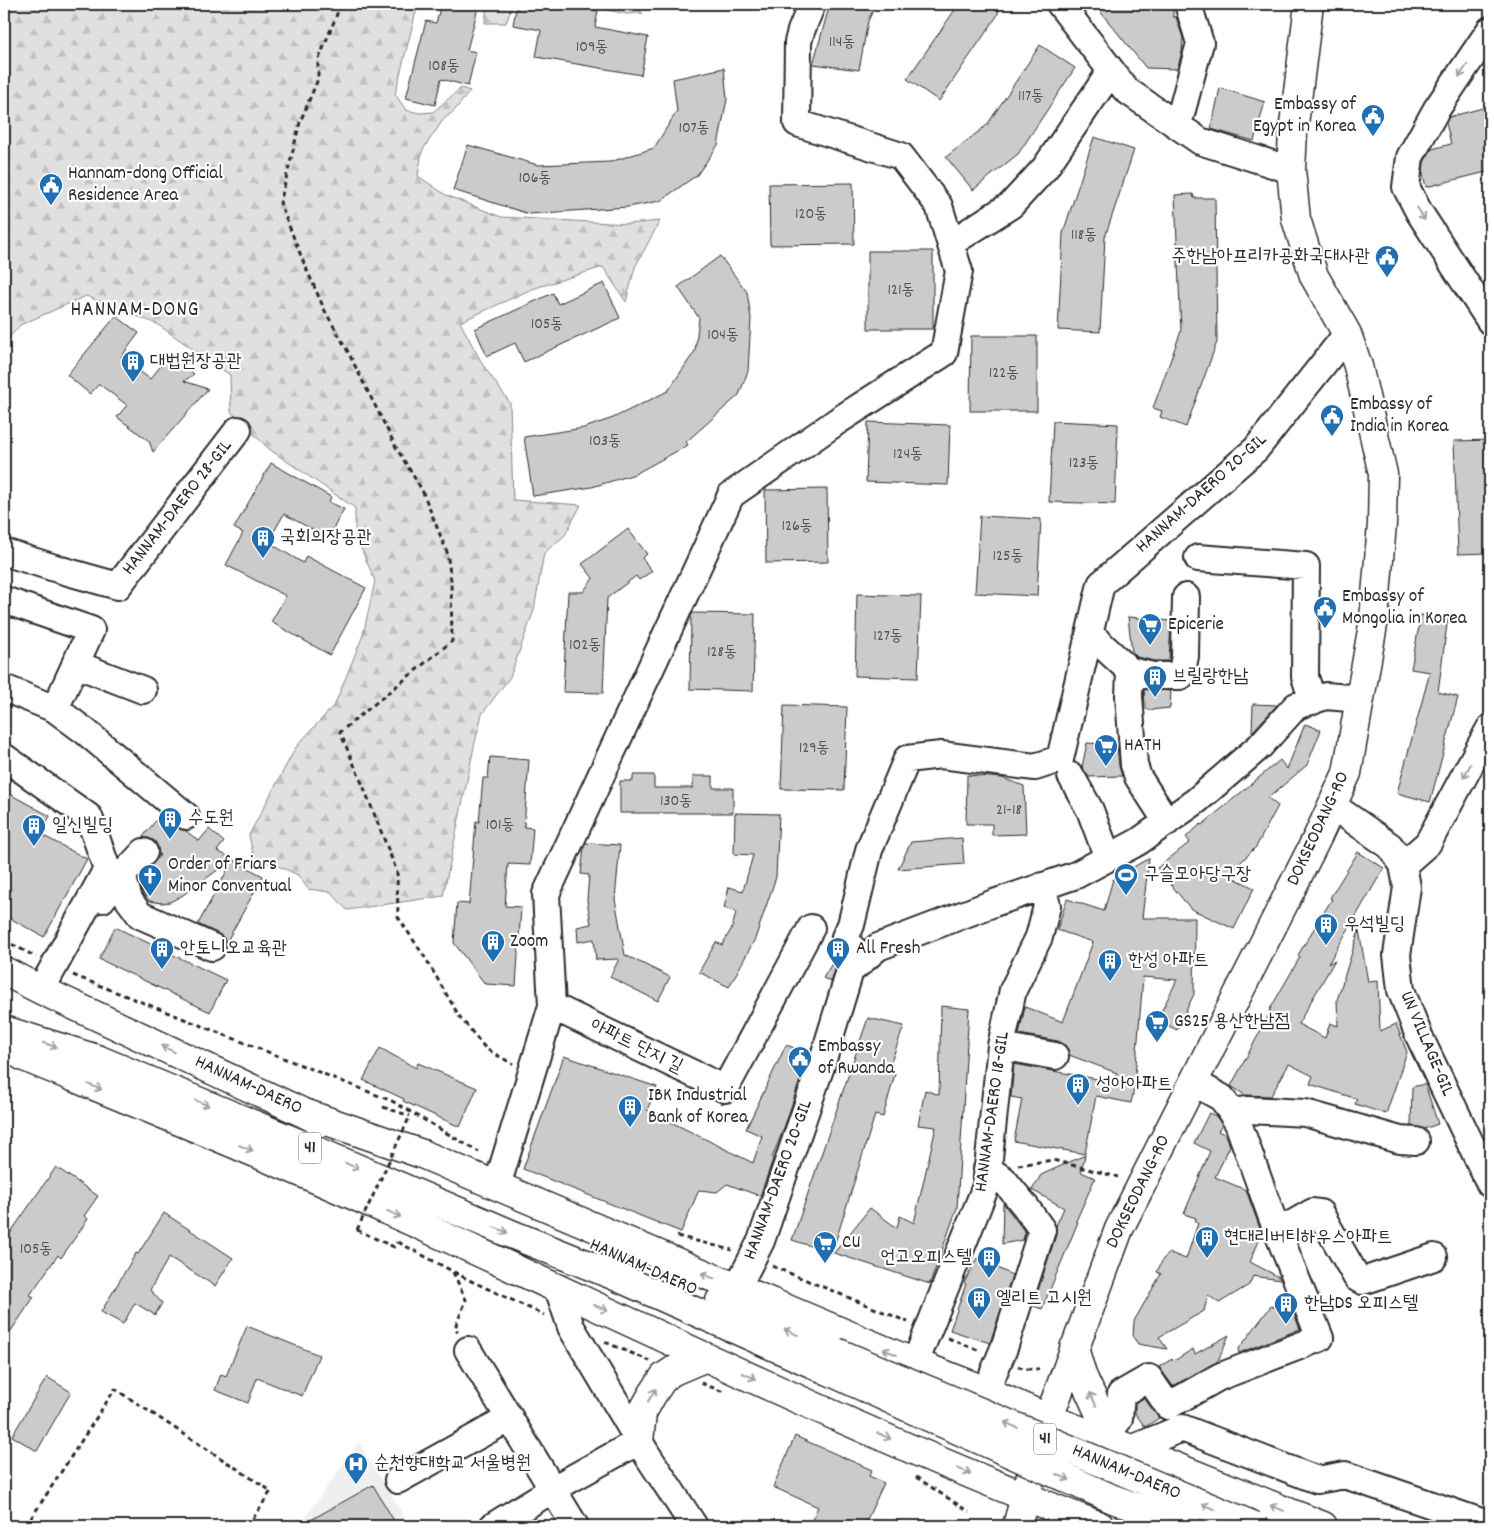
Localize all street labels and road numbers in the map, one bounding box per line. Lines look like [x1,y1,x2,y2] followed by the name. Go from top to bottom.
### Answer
[1130,427,1274,560] street label: HANNAM-DAERO 20-GIL
[116,434,240,582] street label: HANNAM-DAERO 28-GIL
[1281,767,1357,891] street label: DOKSEODANG-RO
[1392,987,1460,1101] street label: UN VILLAGE-GIL
[585,1013,687,1081] street label: 아파트 단지 길
[968,1030,1018,1194] street label: HANNAM-DAERO 18-GIL
[190,1049,306,1123] street label: HANNAM-DAERO
[737,1096,821,1264] street label: HANNAM-DAERO 20-GIL
[1100,1131,1178,1253] street label: DOKSEODANG-RO
[299,1132,321,1164] road number: 41
[585,1232,701,1304] street label: HANNAM-DAERO
[1034,1424,1056,1455] road number: 41
[1067,1438,1185,1508] street label: HANNAM-DAERO

